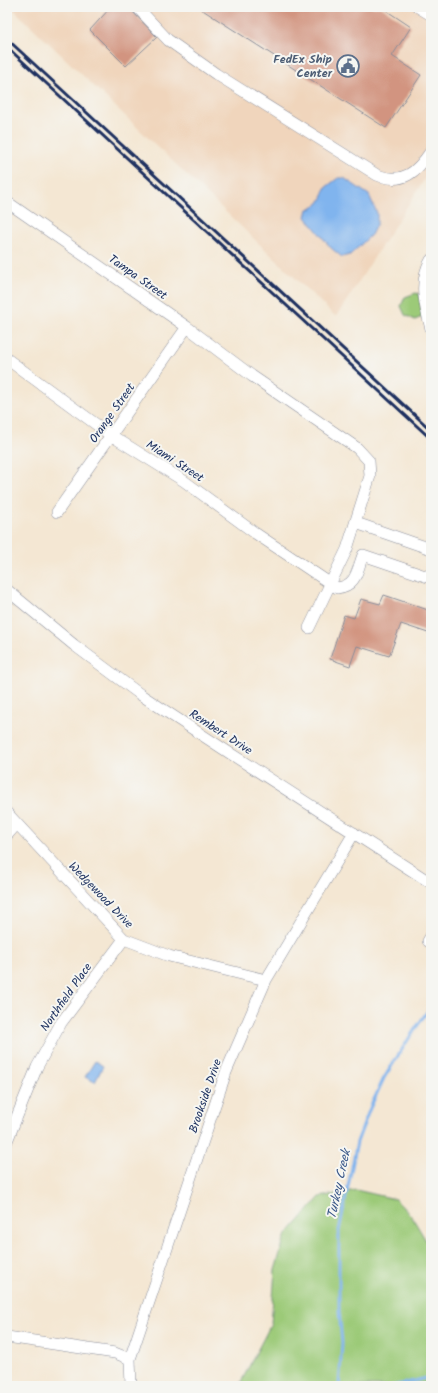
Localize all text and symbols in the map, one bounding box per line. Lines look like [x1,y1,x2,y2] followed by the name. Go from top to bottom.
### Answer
[273,50,333,83] place label: FedEx Ship Center
[335,53,361,79] public building icon: FedEx Ship Center
[104,250,171,305] street label: Tampa Street
[85,379,140,447] street label: Orange Street
[142,436,208,487] street label: Miami Street
[185,705,257,760] street label: Rembert Drive
[64,858,138,934] street label: Wedgewood Drive
[36,959,97,1035] street label: Northfield Place
[184,1056,227,1136] street label: Brookside Drive
[322,1146,357,1221] water label: Turkey Creek

